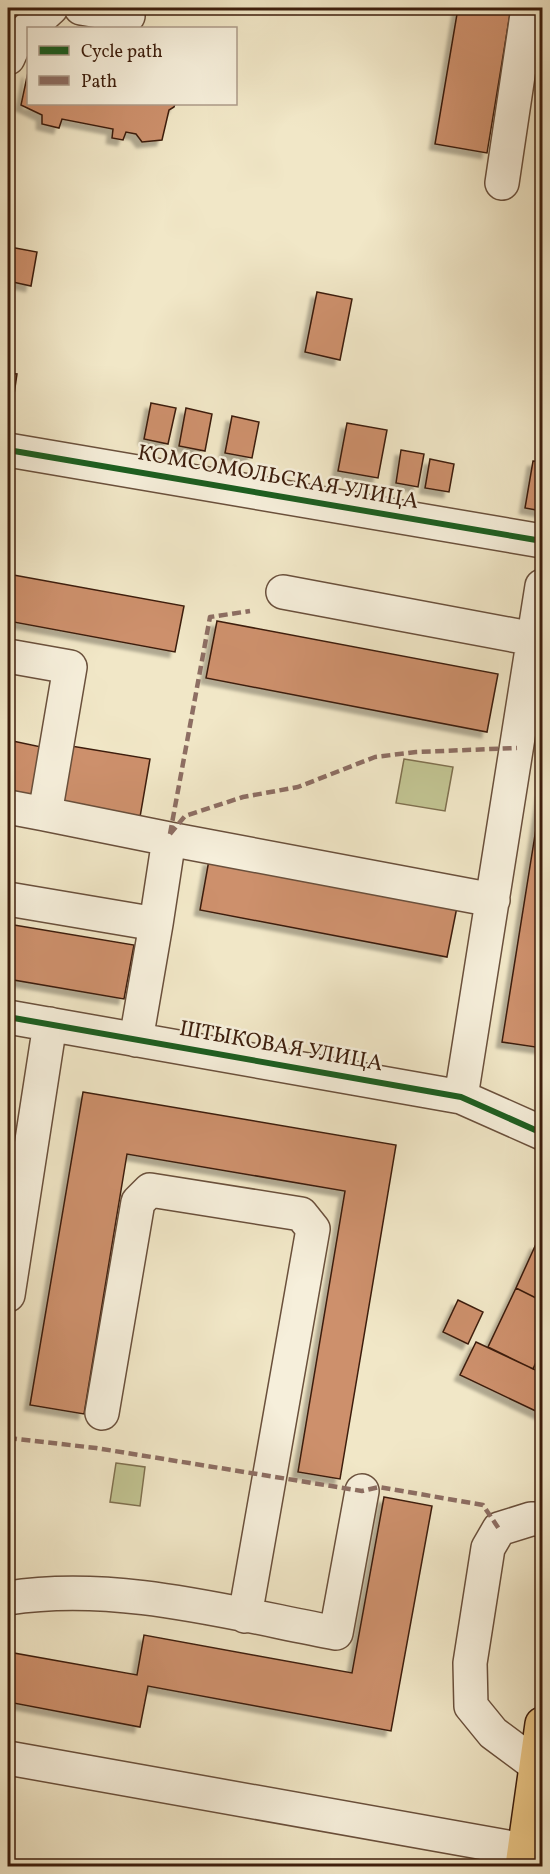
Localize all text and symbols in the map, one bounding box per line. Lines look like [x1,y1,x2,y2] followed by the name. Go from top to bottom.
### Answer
[27,27,237,105] legend
[81,40,163,65] text: Cycle path
[81,70,117,95] text: Path
[135,438,421,518] street label: КОМСОМОЛЬСКАЯ УЛИЦА
[177,1014,385,1080] street label: ШТЫКОВАЯ УЛИЦА

